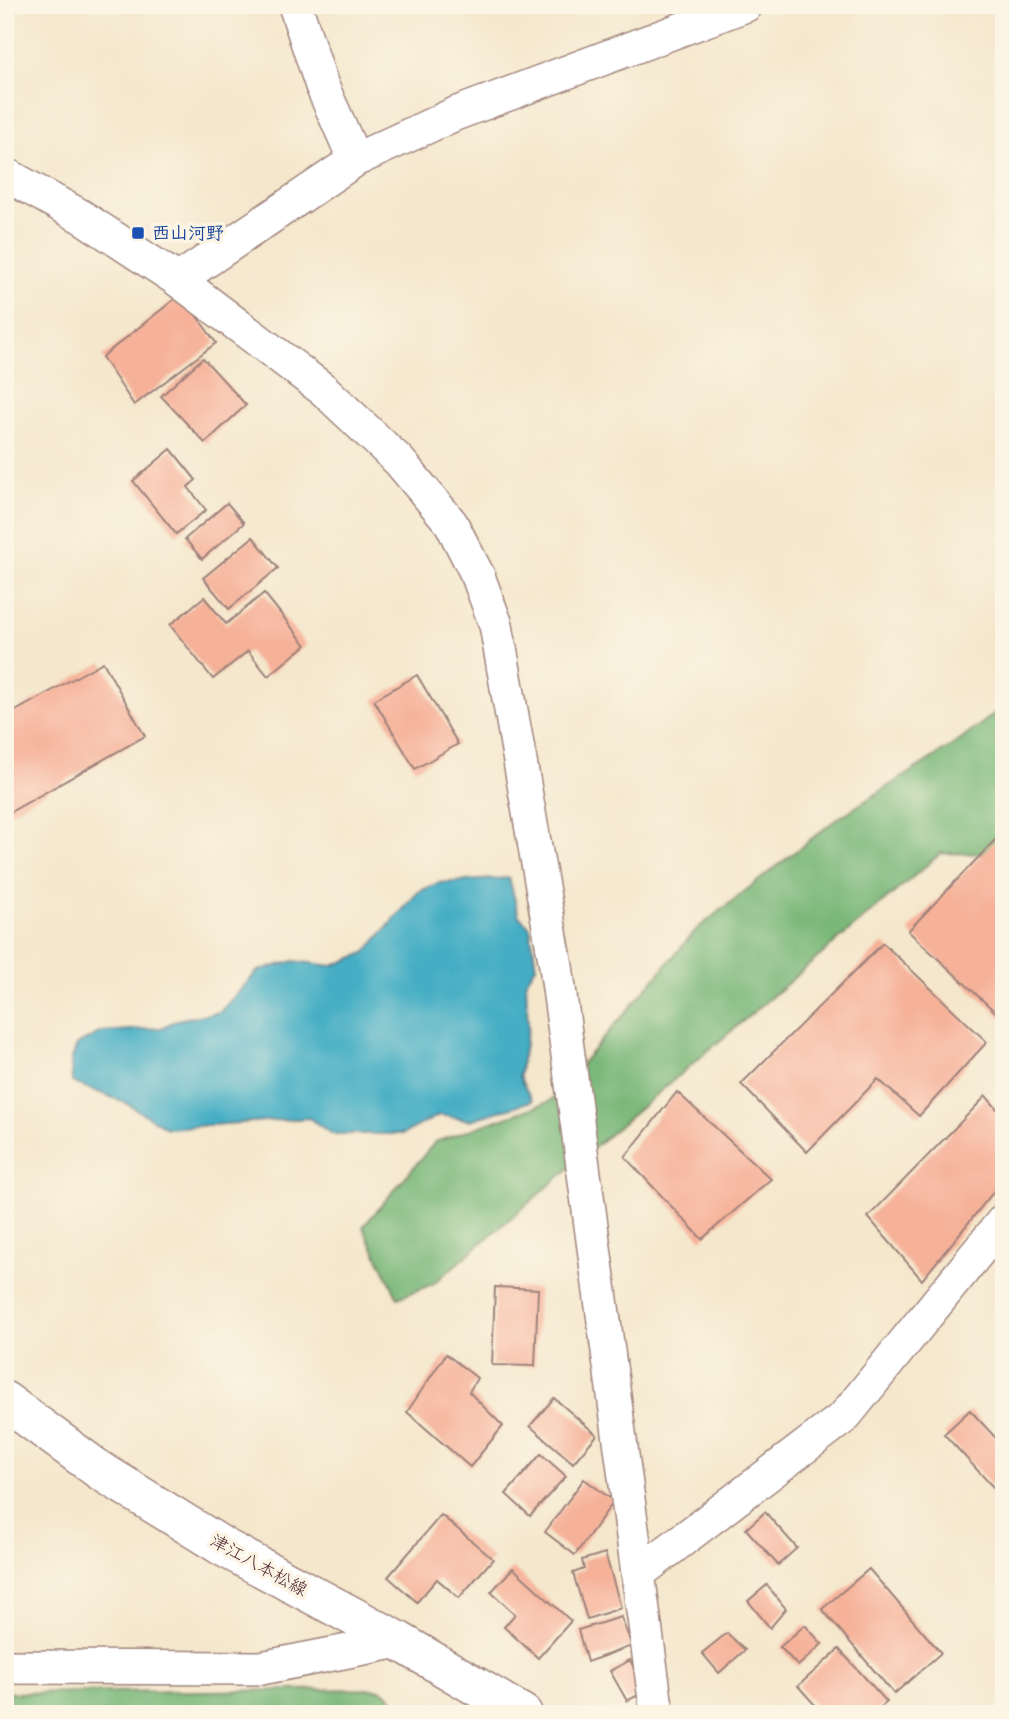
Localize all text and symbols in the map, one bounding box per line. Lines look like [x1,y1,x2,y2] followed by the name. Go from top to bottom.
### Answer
[152,221,224,245] place label: 西山河野
[130,225,146,241] marker: 西山河野
[206,1528,312,1602] street label: 津江八本松線

